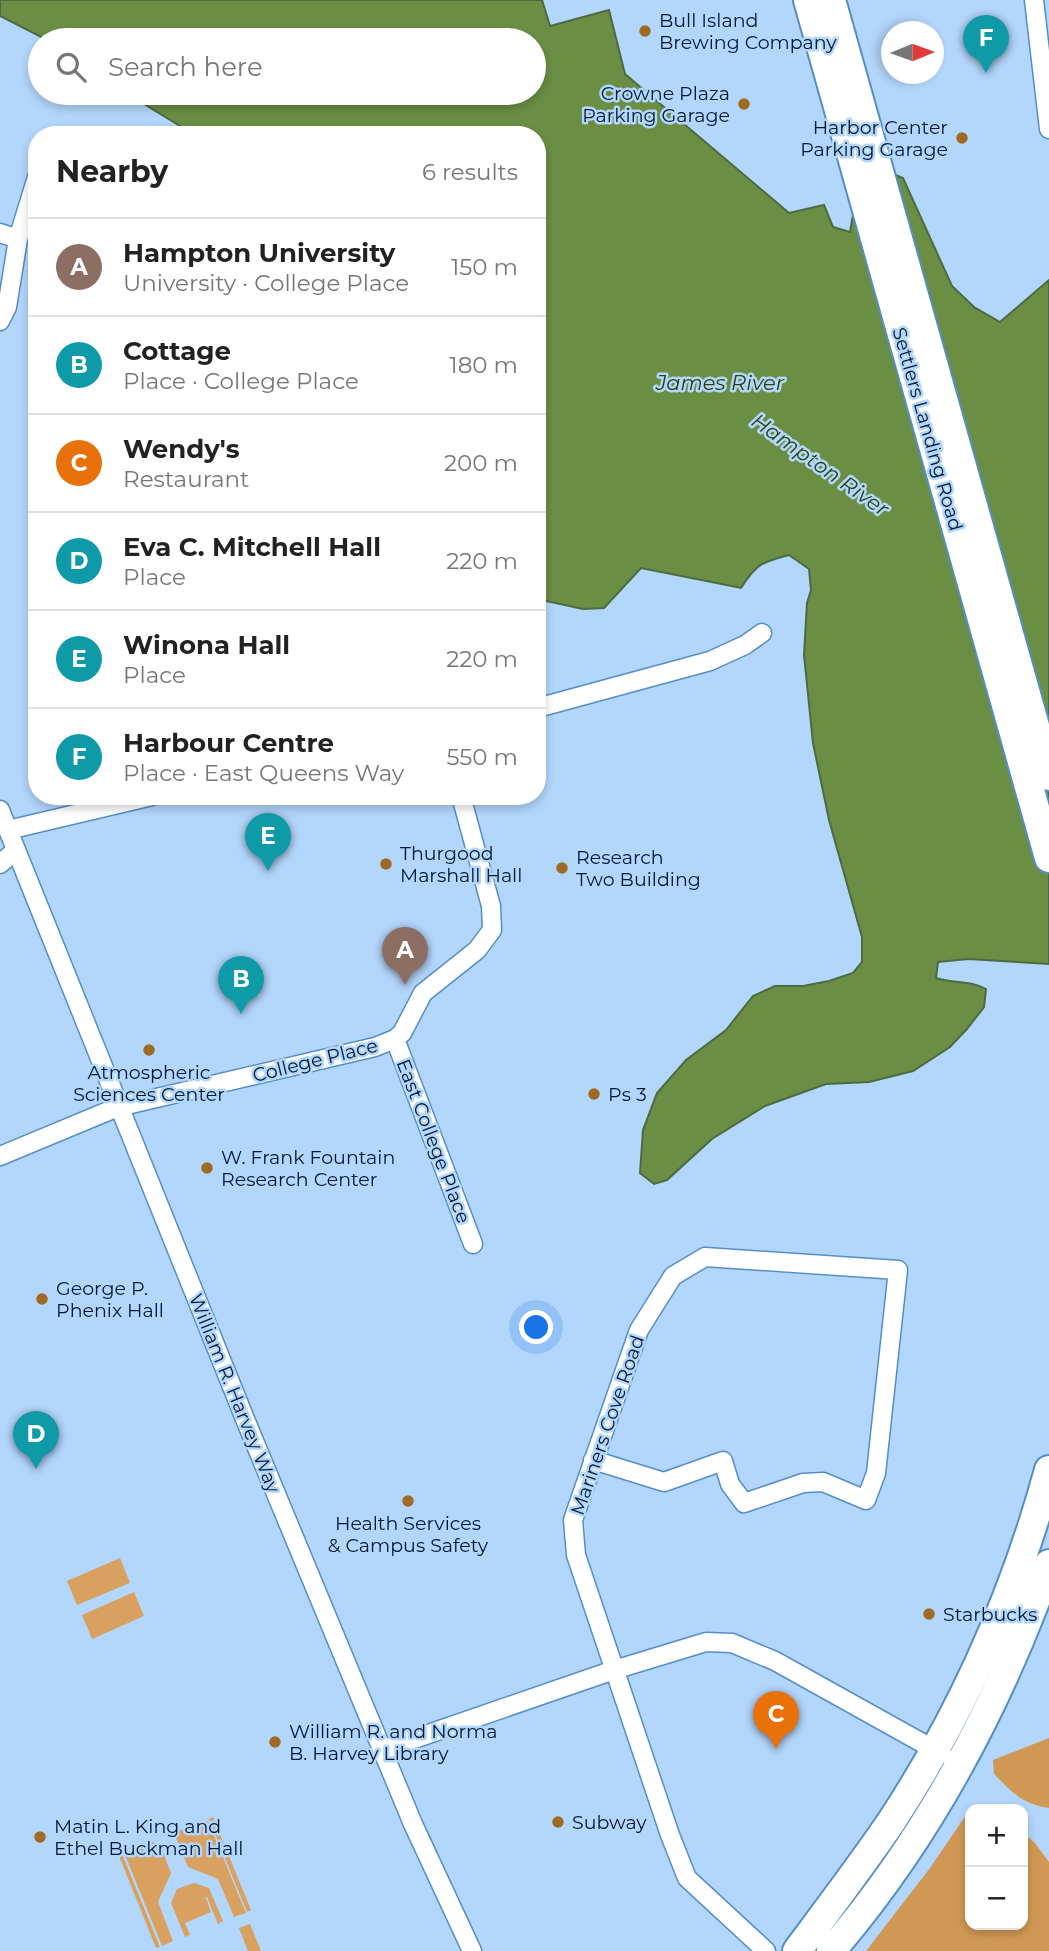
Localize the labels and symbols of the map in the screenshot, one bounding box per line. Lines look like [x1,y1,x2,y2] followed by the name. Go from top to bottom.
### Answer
[659,9,837,54] place label: Bull Island Brewing Company
[963,15,1009,73] pin: F
[881,21,944,84] north arrow
[637,23,653,39] marker: Bull Island Brewing Company
[582,82,730,127] place label: Crowne Plaza Parking Garage
[736,96,752,112] marker: Crowne Plaza Parking Garage
[800,116,948,161] place label: Harbor Center Parking Garage
[954,130,970,146] marker: Harbor Center Parking Garage
[887,325,968,533] street label: Settlers Landing Road
[655,370,785,395] water label: James River
[747,408,894,522] water label: Hampton River
[245,813,291,871] pin: E
[400,842,522,887] place label: Thurgood Marshall Hall
[576,846,701,891] place label: Research Two Building
[378,856,394,872] marker: Thurgood Marshall Hall
[554,860,570,876] marker: Research Two Building
[382,927,428,985] pin: A
[218,956,264,1014] pin: B
[250,1034,380,1087] street label: College Place
[141,1042,157,1058] marker: Atmospheric Sciences Center
[392,1056,475,1226] street label: East College Place
[73,1061,225,1106] place label: Atmospheric Sciences Center
[608,1083,647,1106] place label: Ps 3
[586,1086,602,1102] marker: Ps 3
[221,1146,395,1191] place label: W. Frank Fountain Research Center
[199,1160,215,1176] marker: W. Frank Fountain Research Center
[56,1277,164,1322] place label: George P. Phenix Hall
[184,1290,285,1497] street label: William R. Harvey Way
[34,1291,50,1307] marker: George P. Phenix Hall
[519,1310,553,1344] your location
[566,1332,649,1518] street label: Mariners Cove Road
[13,1411,59,1469] pin: D
[400,1493,416,1509] marker: Health Services & Campus Safety
[328,1512,489,1557] place label: Health Services & Campus Safety
[943,1603,1037,1626] place label: Starbucks
[921,1606,937,1622] marker: Starbucks
[753,1691,799,1749] pin: C
[289,1720,497,1765] place label: William R. and Norma B. Harvey Library
[267,1734,283,1750] marker: William R. and Norma B. Harvey Library
[572,1811,647,1834] place label: Subway
[550,1814,566,1830] marker: Subway
[54,1815,243,1860] place label: Matin L. King and Ethel Buckman Hall
[32,1829,48,1845] marker: Matin L. King and Ethel Buckman Hall

